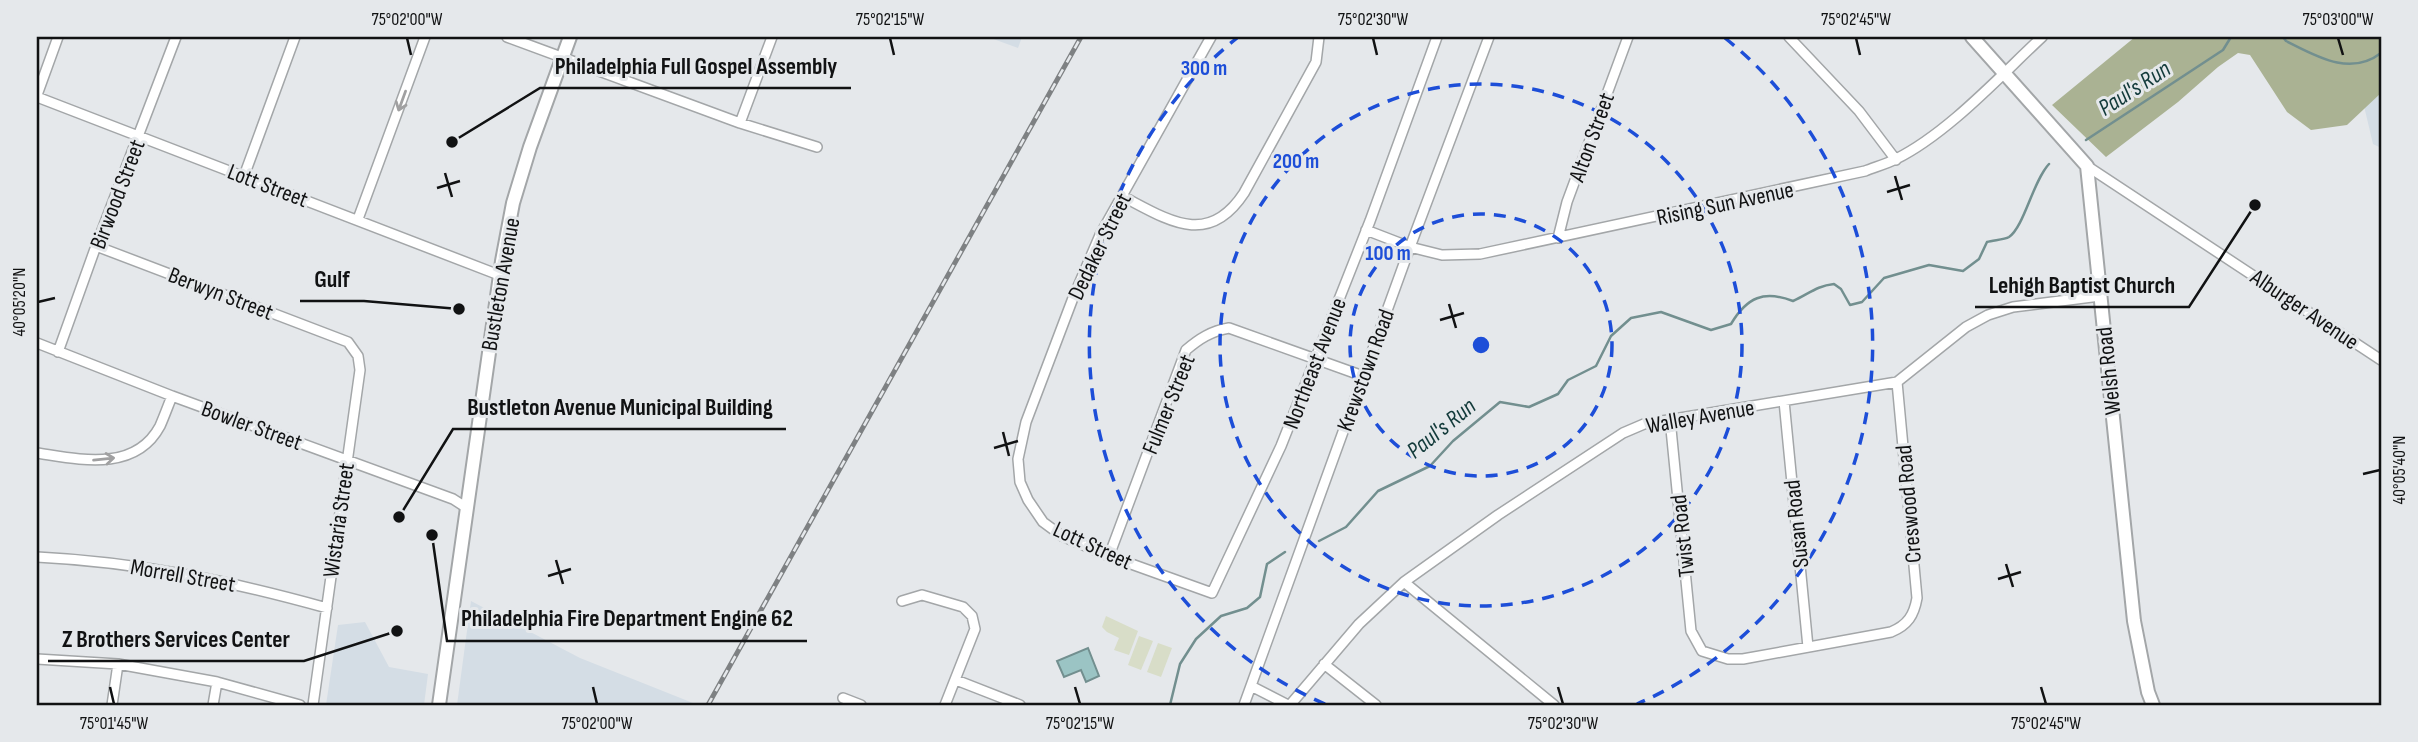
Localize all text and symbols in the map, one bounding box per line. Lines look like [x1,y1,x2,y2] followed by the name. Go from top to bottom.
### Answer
[371,9,443,30] text: 75°02'00"W
[856,9,925,30] text: 75°02'15"W
[1338,9,1409,30] text: 75°02'30"W
[1821,9,1891,30] text: 75°02'45"W
[2302,9,2374,30] text: 75°03'00"W
[540,43,851,88] callout: Philadelphia Full Gospel Assembly
[555,52,837,81] text: Philadelphia Full Gospel Assembly
[2093,54,2176,122] water label: Paul's Run
[1181,56,1227,81] text: 300 m
[395,89,407,111] one-way arrow
[1563,89,1621,187] street label: Alton Street
[84,136,152,253] street label: Birwood Street
[1273,149,1319,174] text: 200 m
[223,158,312,214] street label: Lott Street
[1654,176,1796,232] street label: Rising Sun Avenue
[1062,188,1138,304] street label: Dedaker Street
[476,215,526,353] street label: Bustleton Avenue
[1365,241,1411,266] text: 100 m
[300,256,364,301] callout: Gulf
[164,261,277,327] street label: Berwyn Street
[1975,262,2189,307] callout: Lehigh Baptist Church
[2244,263,2364,356] street label: Alburger Avenue
[314,265,350,294] text: Gulf
[9,268,30,336] text: 40°05'20"N
[1989,271,2175,300] text: Lehigh Baptist Church
[1277,294,1353,433] street label: Northeast Avenue
[1331,305,1401,435] street label: Krewstown Road
[2090,326,2128,416] street label: Welsh Road
[1469,333,1493,357] centre of rings
[1136,350,1202,458] street label: Fulmer Street
[453,384,786,429] callout: Bustleton Avenue Municipal Building
[1401,392,1482,465] water label: Paul's Run
[467,393,773,422] text: Bustleton Avenue Municipal Building
[1644,394,1757,440] street label: Walley Avenue
[198,395,306,457] street label: Bowler Street
[2389,436,2410,504] text: 40°05'40"N
[1890,444,1928,564] street label: Creswood Road
[92,453,115,466] one-way arrow
[317,461,361,579] street label: Wistaria Street
[1778,479,1816,569] street label: Susan Road
[1665,493,1701,578] street label: Twist Road
[1049,515,1137,576] street label: Lott Street
[128,553,237,599] street label: Morrell Street
[447,596,807,641] callout: Philadelphia Fire Department Engine 62
[461,604,793,633] text: Philadelphia Fire Department Engine 62
[48,616,304,661] callout: Z Brothers Services Center
[62,625,291,654] text: Z Brothers Services Center
[80,713,148,734] text: 75°01'45"W
[561,713,633,734] text: 75°02'00"W
[1046,713,1115,734] text: 75°02'15"W
[1528,713,1599,734] text: 75°02'30"W
[2011,713,2081,734] text: 75°02'45"W

